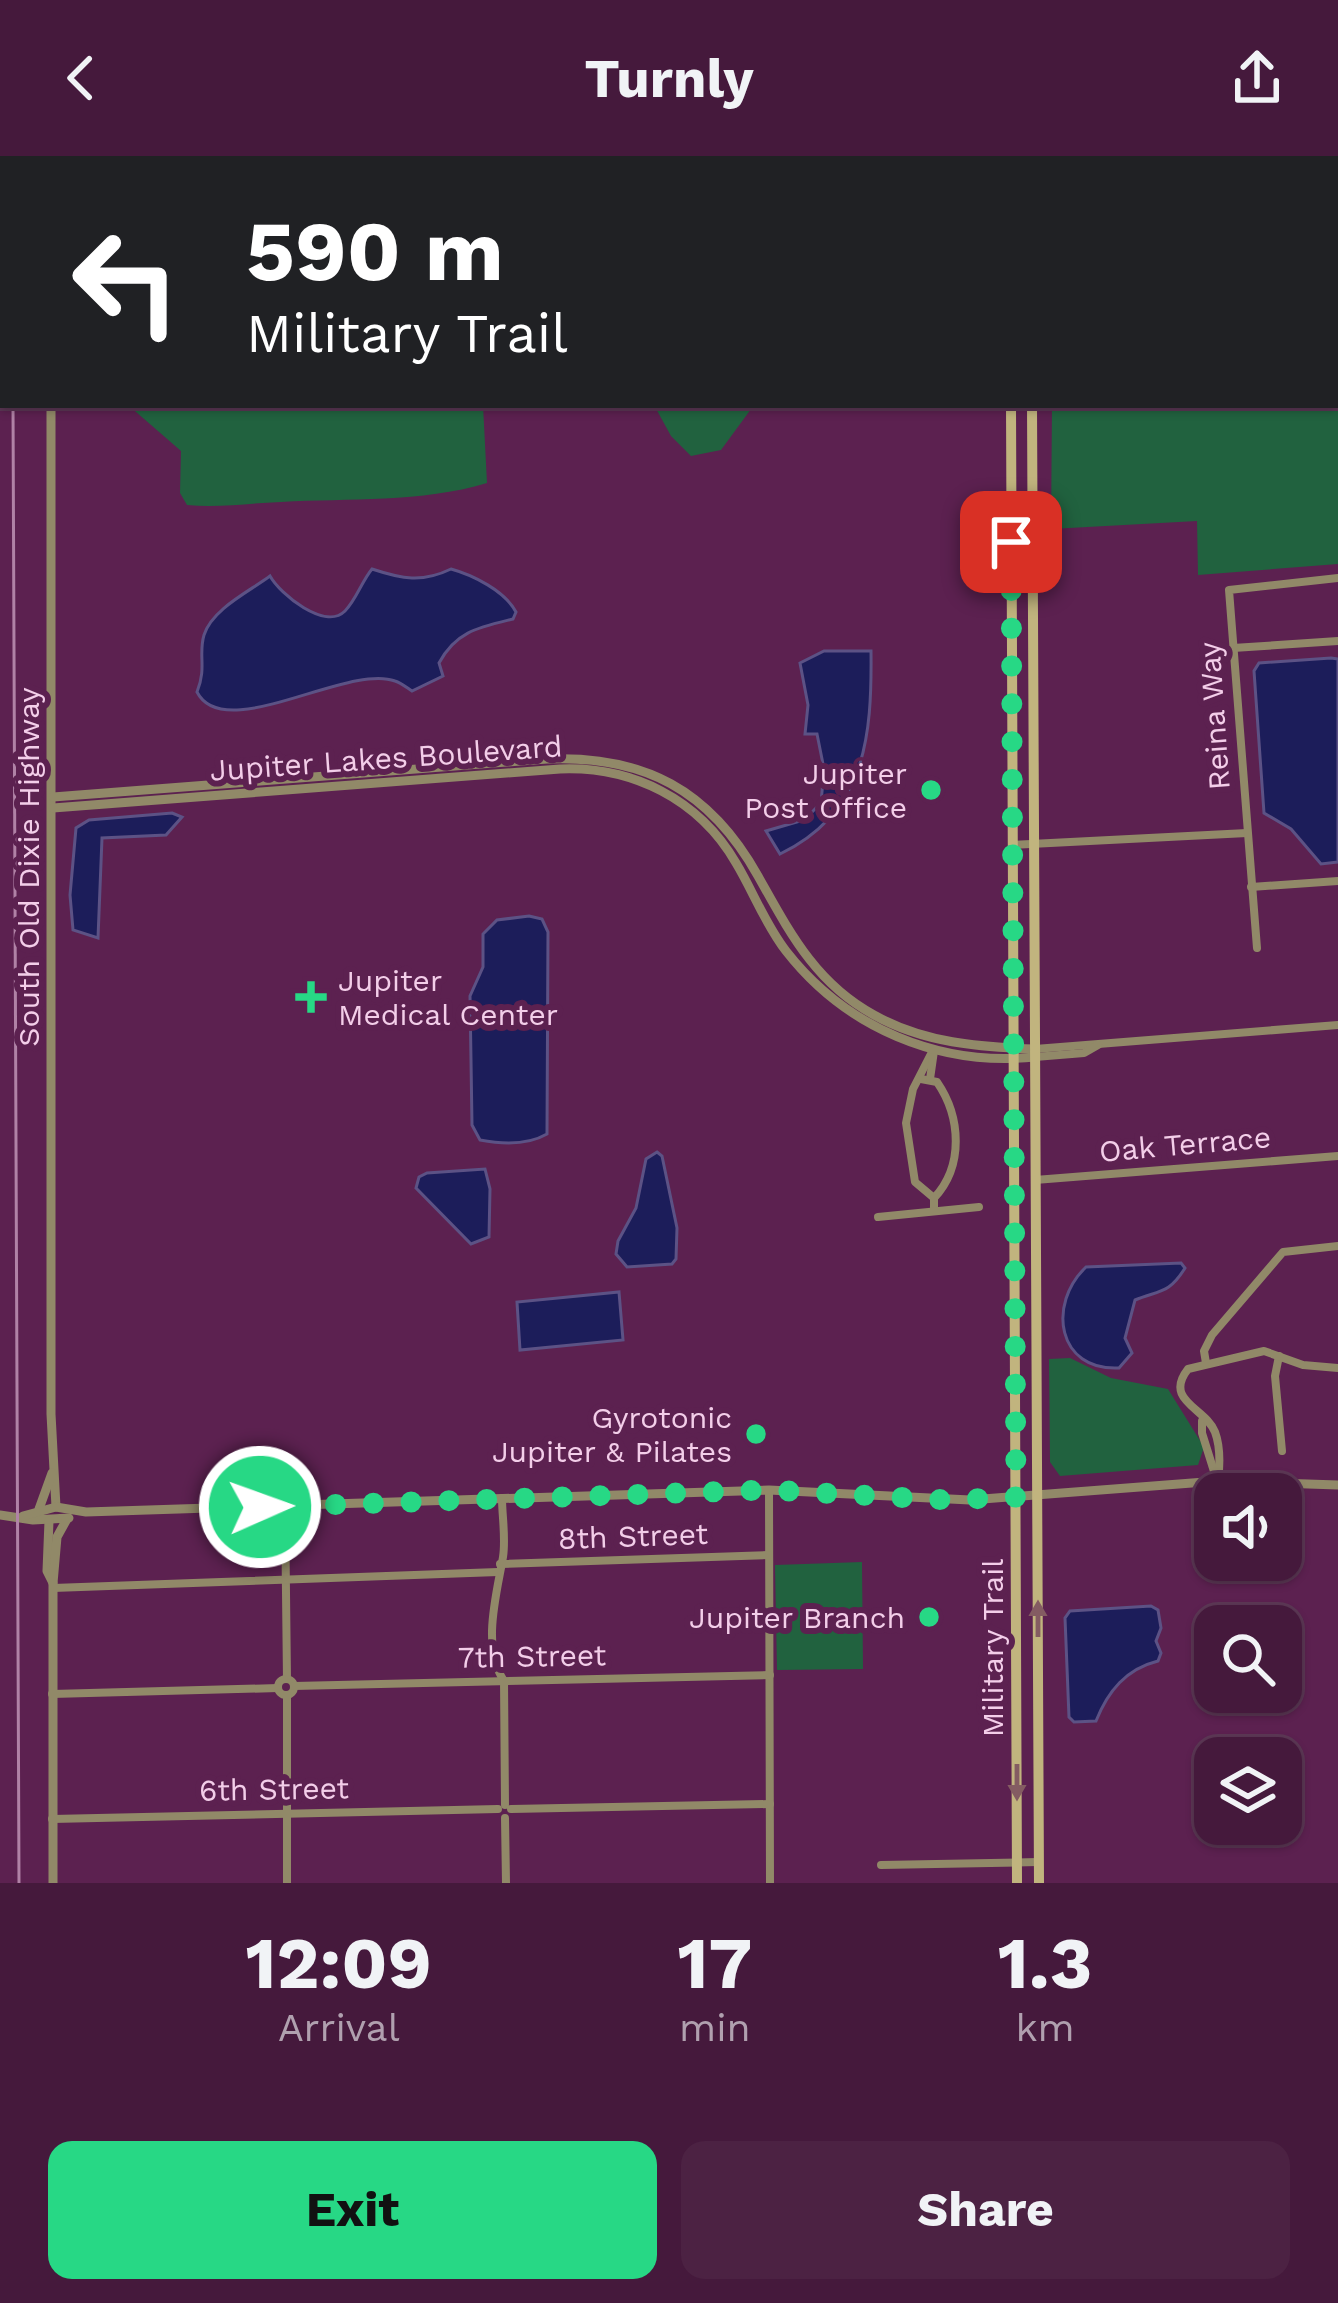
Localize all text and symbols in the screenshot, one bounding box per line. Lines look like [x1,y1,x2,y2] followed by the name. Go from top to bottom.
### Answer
[48,45,114,111] icon: back
[1224,45,1290,111] icon: share
[584,47,754,110] text: Turnly
[246,202,504,300] text: 590 m
[48,204,204,360] icon: left
[246,302,568,365] text: Military Trail
[960,491,1062,593] pin
[978,509,1044,575] icon: arrive
[1191,640,1237,791] street label: Reina Way
[11,687,46,1047] street label: South Old Dixie Highway
[209,728,563,788] street label: Jupiter Lakes Boulevard
[744,756,907,825] place label: Jupiter Post Office
[918,777,944,803] marker: Jupiter Post Office
[338,963,558,1032] place label: Jupiter Medical Center
[295,981,327,1013] marker: Jupiter Medical Center
[1098,1119,1272,1169] street label: Oak Terrace
[492,1400,732,1469] place label: Gyrotonic Jupiter & Pilates
[743,1421,769,1447] marker: Gyrotonic Jupiter & Pilates
[197,1444,323,1570] position arrow
[1194,1473,1302,1845] map controls
[1194,1473,1302,1581] button: sound
[557,1516,709,1556] street label: 8th Street
[975,1559,1010,1737] street label: Military Trail
[1028,1599,1048,1637] one-way arrow
[689,1600,905,1635] place label: Jupiter Branch
[916,1604,942,1630] marker: Jupiter Branch
[1194,1605,1302,1713] button: search
[457,1637,607,1675] street label: 7th Street
[1194,1737,1302,1845] button: layers
[1007,1764,1027,1802] one-way arrow
[199,1770,350,1808] street label: 6th Street
[246,1921,432,2005] text: 12:09
[677,1921,752,2005] text: 17
[998,1921,1092,2005] text: 1.3
[278,2005,400,2050] text: Arrival
[679,2005,751,2050] text: min
[1015,2005,1075,2050] text: km
[48,2141,657,2279] button: Exit
[681,2141,1290,2279] button: Share

